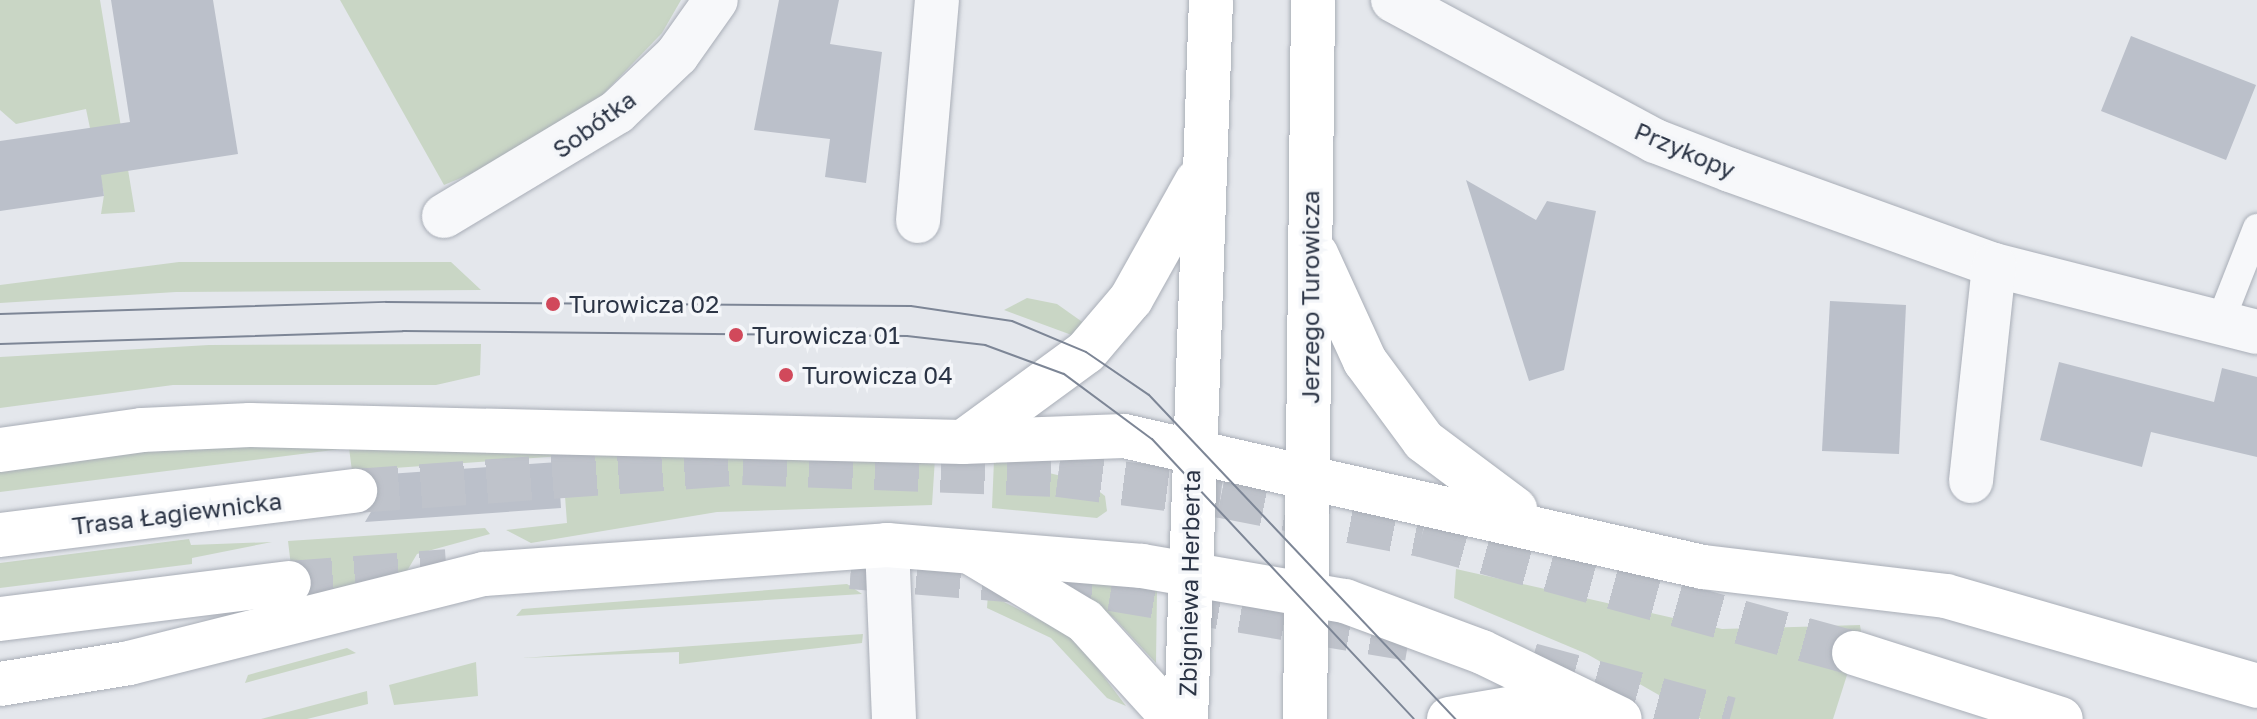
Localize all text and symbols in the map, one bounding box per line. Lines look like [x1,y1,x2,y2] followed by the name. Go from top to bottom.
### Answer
[547,84,641,164] street label: Sobótka
[1630,116,1740,184] street label: Przykopy
[1296,190,1324,404] street label: Jerzego Turowicza
[569,290,719,318] place label: Turowicza 02
[544,295,562,313] marker: Turowicza 02
[752,321,900,349] place label: Turowicza 01
[727,326,745,344] marker: Turowicza 01
[802,361,953,389] place label: Turowicza 04
[777,366,795,384] marker: Turowicza 04
[1173,469,1205,697] street label: Zbigniewa Herberta
[70,486,284,540] street label: Trasa Łagiewnicka

